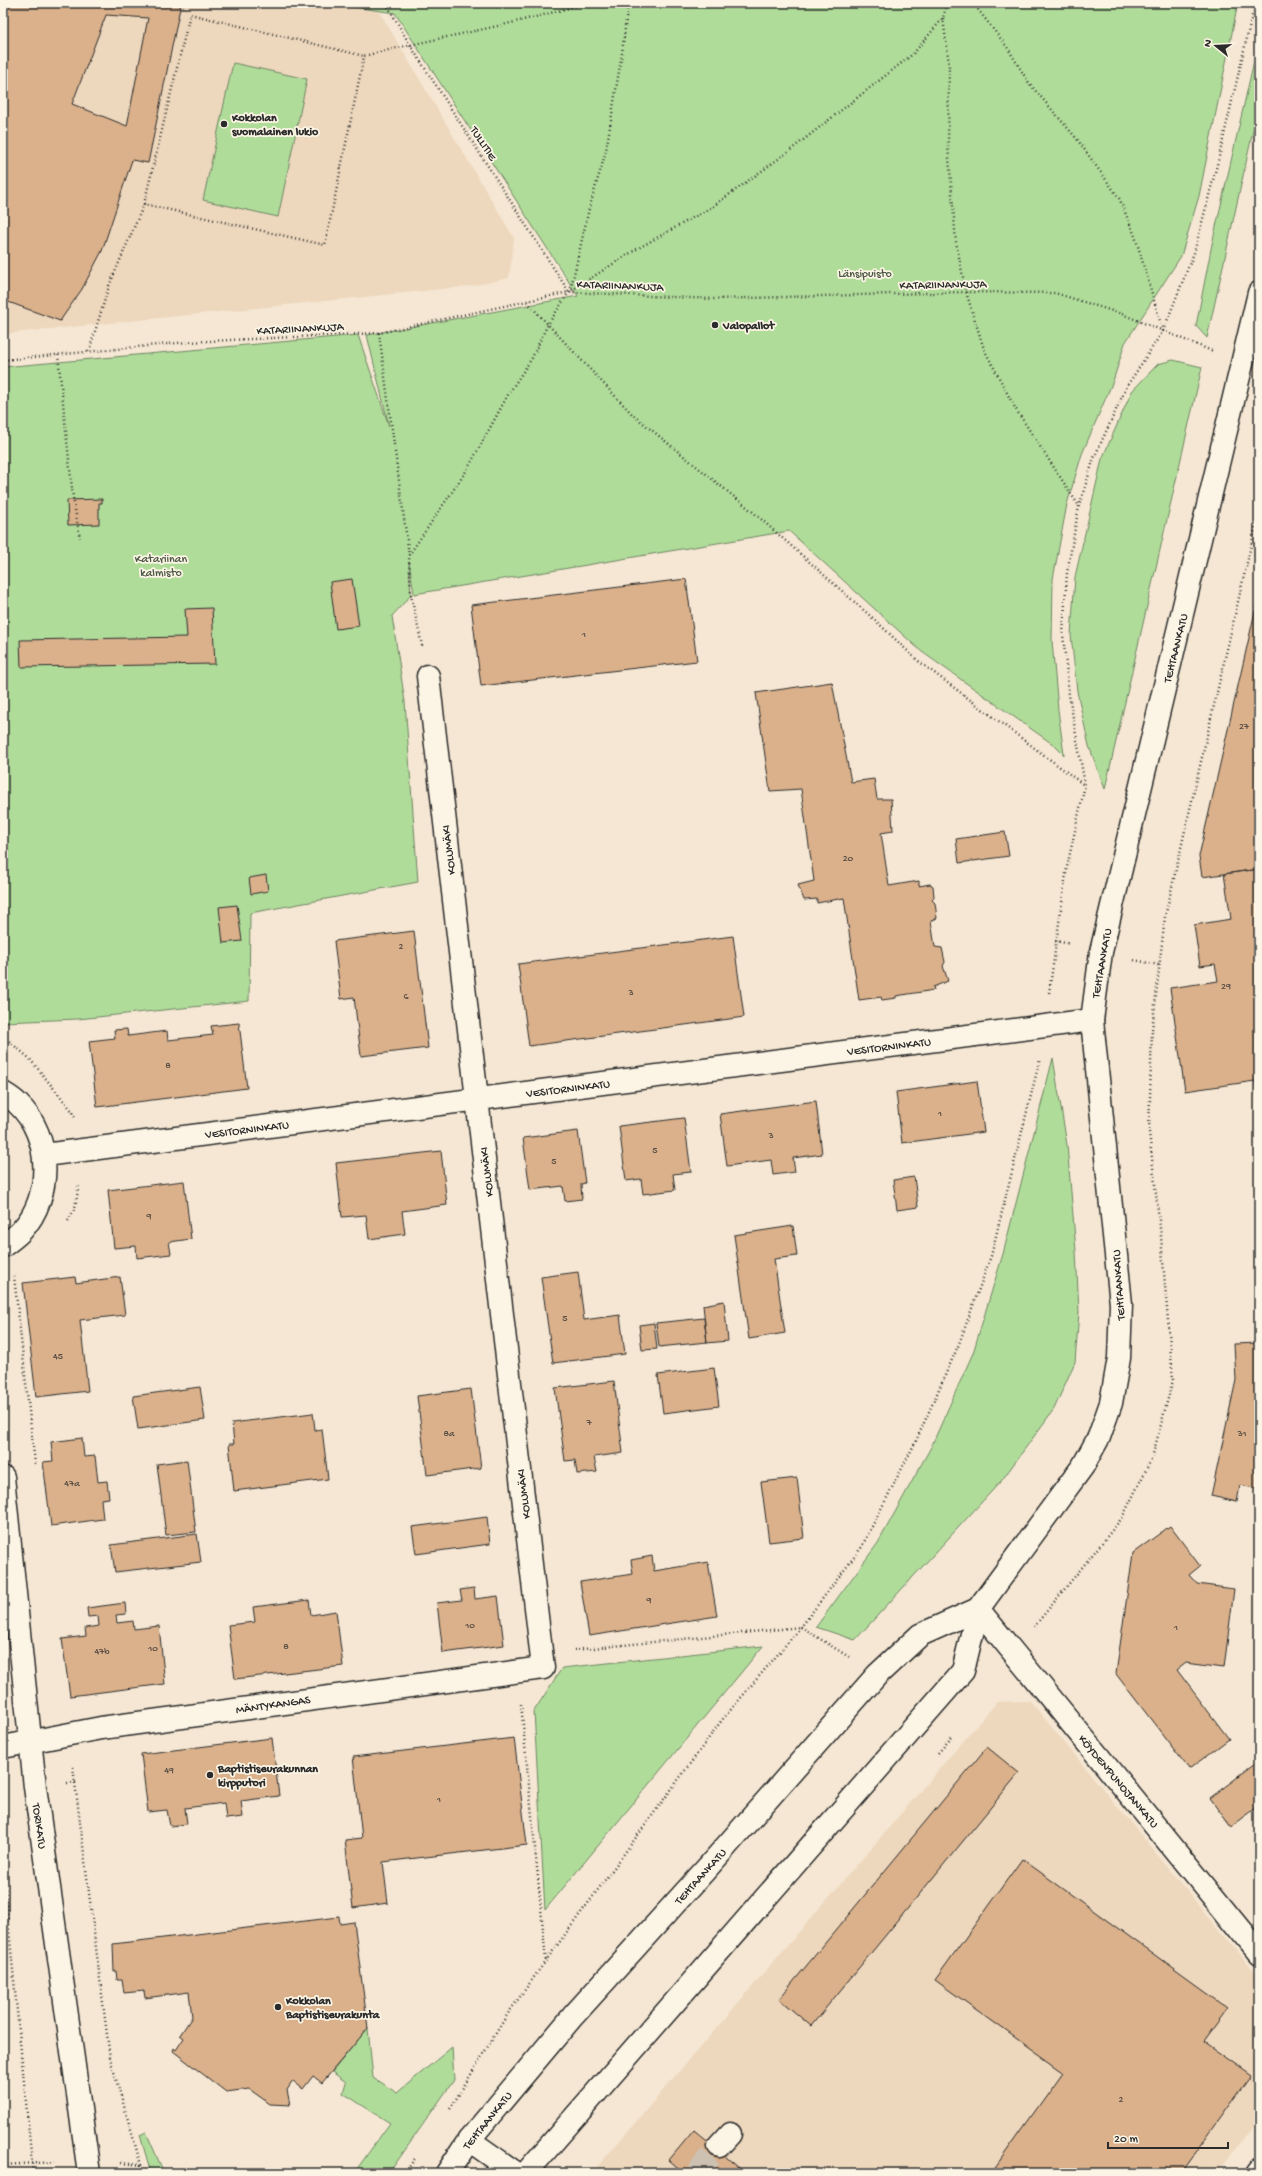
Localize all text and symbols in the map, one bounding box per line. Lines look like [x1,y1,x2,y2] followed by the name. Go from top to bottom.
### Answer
[1196,26,1236,66] north arrow
[1202,38,1215,49] text: N
[231,112,319,140] place label: Kokkolan suomalainen lukio
[219,119,229,129] marker: Kokkolan suomalainen lukio
[466,123,499,164] street label: TULLITIE
[838,268,892,282] park label: Länsipuisto
[576,278,665,296] street label: KATARIINANKUJA
[899,278,988,294] street label: KATARIINANKUJA
[710,320,720,330] marker: Valopallot
[722,320,775,334] place label: Valopallot
[256,321,345,339] street label: KATARIINANKUJA
[135,553,187,581] park label: Katariinan kalmisto
[1161,612,1192,685] street label: TEHTAANKATU
[581,629,586,641] house number: 1
[1239,721,1250,733] house number: 27
[440,824,460,875] street label: KOLUMÄKI
[843,853,854,865] house number: 20
[1090,927,1116,1000] street label: TEHTAANKATU
[399,941,404,953] house number: 2
[1221,981,1231,993] house number: 29
[627,987,634,999] house number: 3
[403,991,409,1003] house number: 6
[845,1036,932,1060] street label: VESITORNINKATU
[165,1060,171,1072] house number: 8
[524,1078,611,1102] street label: VESITORNINKATU
[937,1108,942,1120] house number: 1
[203,1119,290,1143] street label: VESITORNINKATU
[767,1130,774,1142] house number: 3
[652,1145,658,1157] house number: 5
[478,1146,498,1197] street label: KOLUMÄKI
[551,1156,557,1168] house number: 5
[145,1211,152,1223] house number: 9
[1111,1249,1130,1322] street label: TEHTAANKATU
[562,1313,568,1325] house number: 5
[53,1351,63,1363] house number: 45
[585,1417,592,1429] house number: 7
[443,1428,455,1440] house number: 8a
[1236,1428,1247,1440] house number: 31
[515,1468,535,1519] street label: KOLUMÄKI
[64,1478,80,1490] house number: 47a
[645,1595,652,1607] house number: 9
[464,1620,475,1632] house number: 10
[1173,1622,1178,1634] house number: 1
[283,1641,289,1653] house number: 8
[147,1643,158,1655] house number: 10
[94,1646,110,1658] house number: 47b
[235,1694,312,1718] street label: MÄNTYKANGAS
[1074,1733,1161,1832] street label: KÖYDENPUNOJANKATU
[217,1763,318,1791] place label: Baptistiseurakunnan kirpputori
[164,1765,174,1777] house number: 49
[205,1770,215,1780] marker: Baptistiseurakunnan kirpputori
[436,1794,441,1806] house number: 1
[28,1801,48,1850] street label: TORIKATU
[672,1846,730,1909] street label: TEHTAANKATU
[285,1995,381,2023] place label: Kokkolan Baptistiseurakunta
[273,2002,283,2012] marker: Kokkolan Baptistiseurakunta
[460,2089,516,2154] street label: TEHTAANKATU
[1119,2094,1124,2106] house number: 2
[1108,2124,1228,2150] scale bar
[1114,2133,1139,2147] text: 20 m

